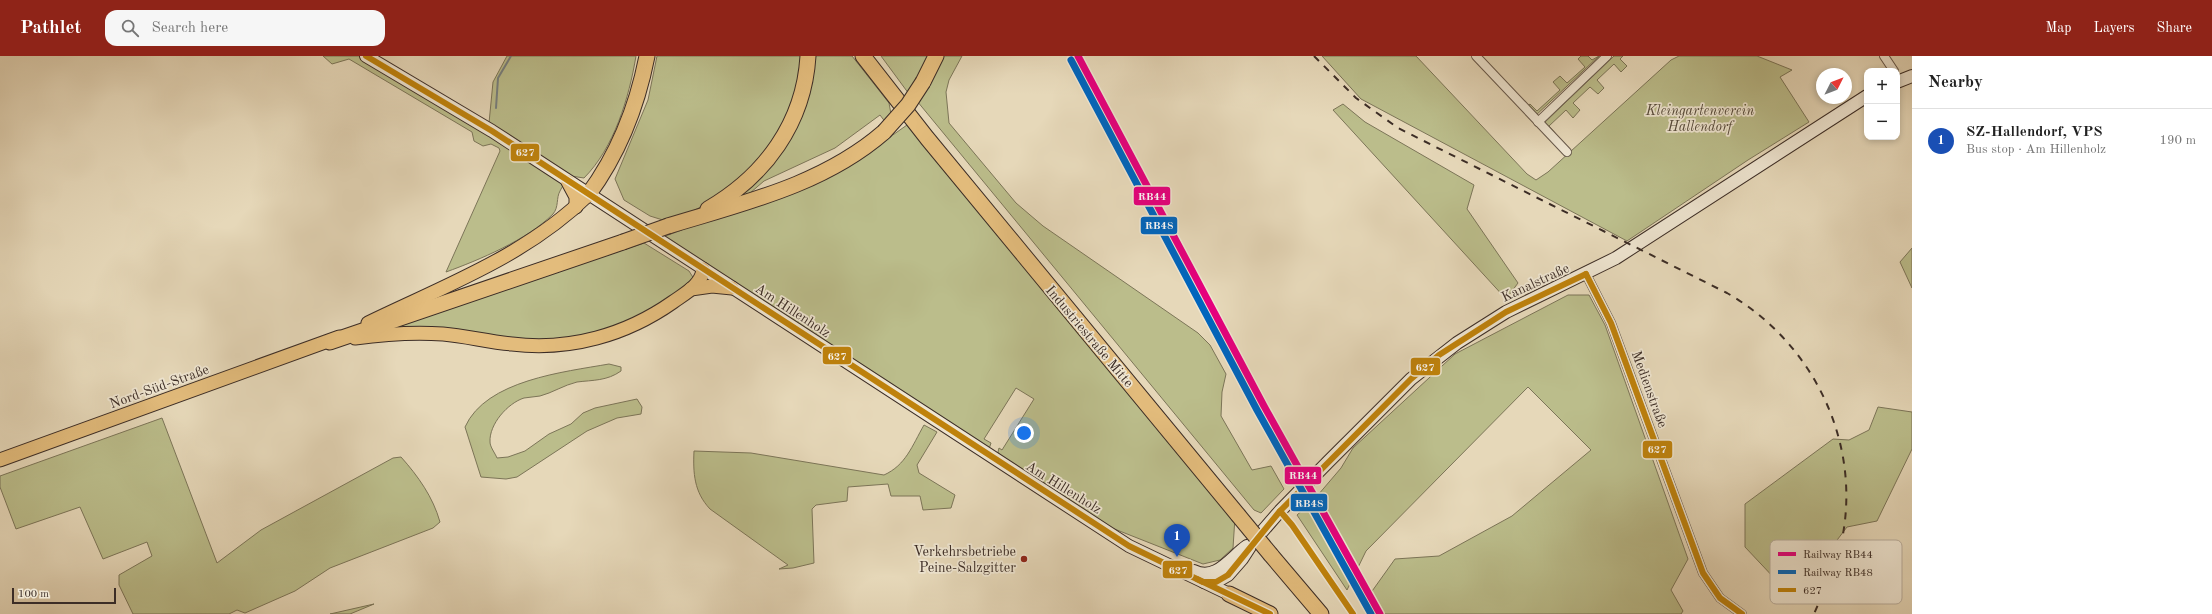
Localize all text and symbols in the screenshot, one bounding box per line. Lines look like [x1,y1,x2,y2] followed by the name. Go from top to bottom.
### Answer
[105,10,385,46] search box
[119,17,141,39] icon: search
[20,19,81,38] text: Pathlet
[151,21,228,36] text: Search here
[2046,21,2072,35] text: Map
[2094,21,2135,35] text: Layers
[2157,21,2192,35] text: Share
[1816,68,1852,104] north arrow
[1864,68,1900,140] map controls
[1864,68,1900,104] button: +
[1928,74,1983,91] text: Nearby
[1645,104,1754,135] park label: Kleingartenverein Hallendorf
[1864,104,1900,140] button: −
[1966,125,2102,140] text: SZ-Hallendorf, VPS
[1937,134,1945,147] text: 1
[2159,134,2196,147] text: 190 m
[510,143,540,162] line badge: 627
[1966,143,2106,156] text: Bus stop · Am Hillenholz
[515,148,535,159] text: 627
[1133,186,1171,206] line badge: RB44
[1138,192,1166,203] text: RB44
[1140,216,1178,235] line badge: RB48
[1145,221,1173,232] text: RB48
[1499,261,1572,305] street label: Kanalstraße
[752,281,833,340] street label: Am Hillenholz
[1043,283,1136,390] street label: Industriestraße Mitte
[822,346,852,365] line badge: 627
[1629,349,1669,430] street label: Medienstraße
[827,352,847,363] text: 627
[1410,357,1441,376] line badge: 627
[108,362,211,411] street label: Nord-Süd-Straße
[1415,363,1435,374] text: 627
[1014,423,1034,443] your location
[1642,440,1673,459] line badge: 627
[1647,445,1667,456] text: 627
[1023,459,1104,517] street label: Am Hillenholz
[1284,466,1322,485] line badge: RB44
[1289,471,1317,482] text: RB44
[1290,493,1328,512] line badge: RB48
[1295,499,1323,510] text: RB48
[1164,524,1190,557] pin: 1
[1770,540,1902,604] legend
[913,545,1016,575] place label: Verkehrsbetriebe Peine-Salzgitter
[1803,550,1873,561] text: Railway RB44
[1019,554,1029,564] marker: Verkehrsbetriebe Peine-Salzgitter
[1162,560,1193,579] line badge: 627
[1168,566,1188,577] text: 627
[1803,568,1873,579] text: Railway RB48
[12,586,116,605] scale bar
[1803,586,1822,597] text: 627
[18,589,49,600] text: 100 m

